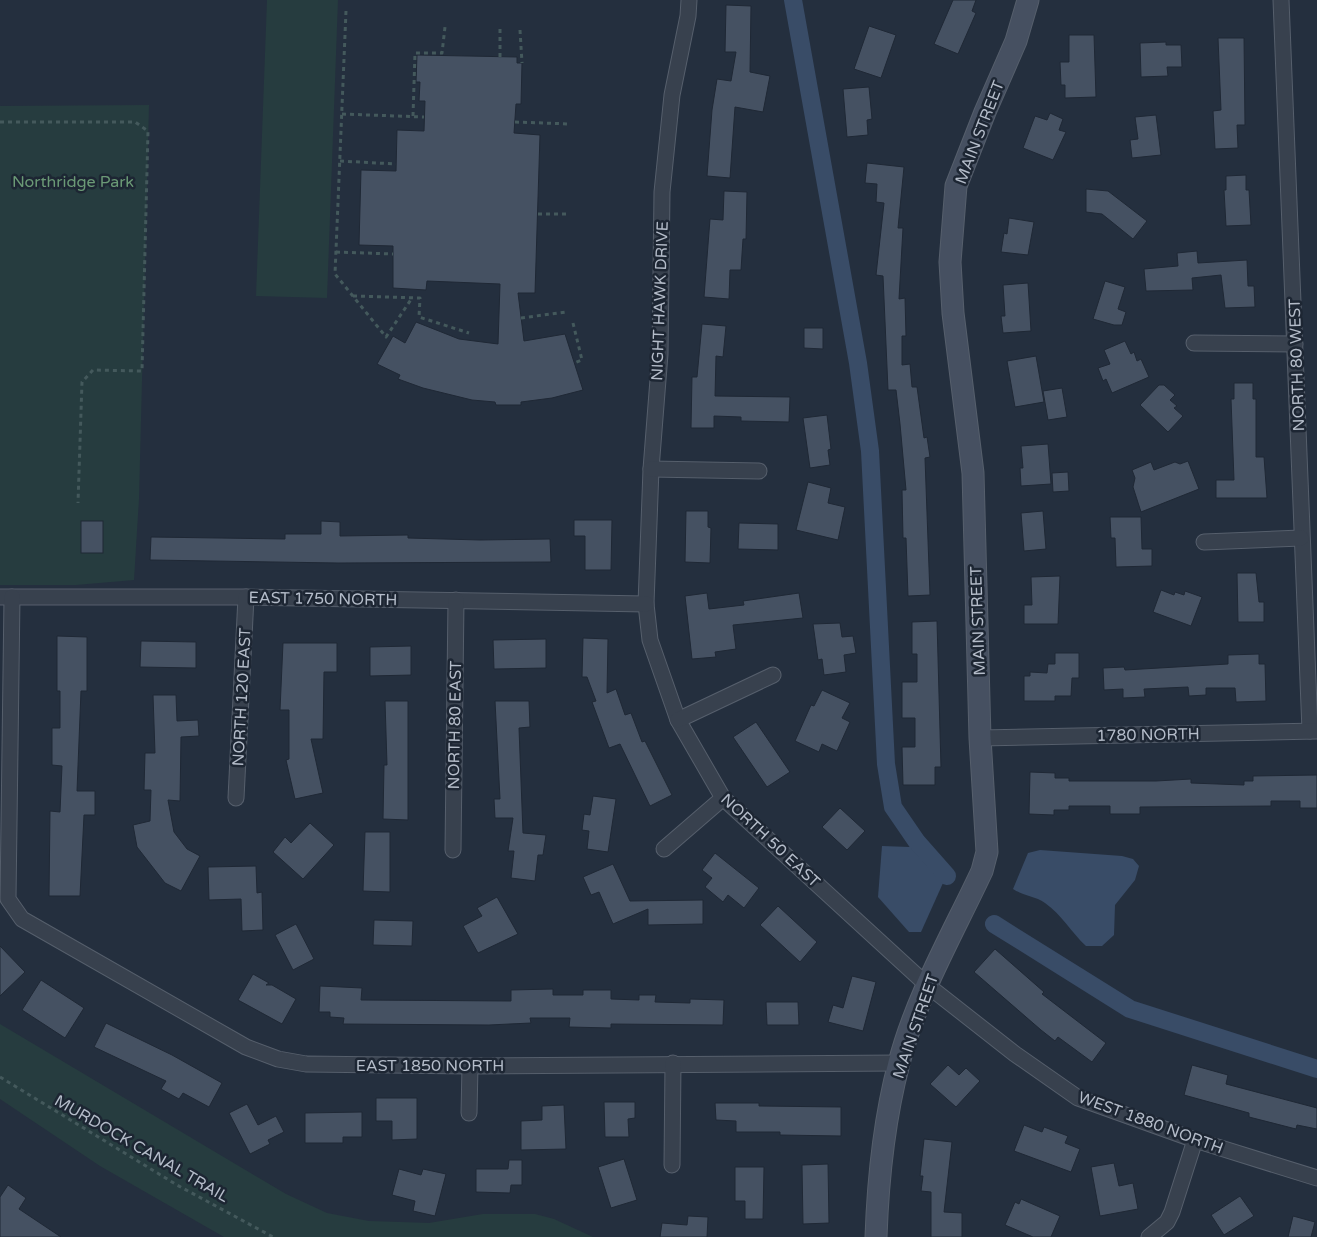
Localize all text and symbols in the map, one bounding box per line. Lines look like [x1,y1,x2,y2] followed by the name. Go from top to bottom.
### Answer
[951,77,1009,187] street label: MAIN STREET
[12,172,134,192] park label: Northridge Park
[647,221,673,381] street label: NIGHT HAWK DRIVE
[1285,298,1309,432] street label: NORTH 80 WEST
[966,566,990,676] street label: MAIN STREET
[248,588,398,610] street label: EAST 1750 NORTH
[228,627,256,767] street label: NORTH 120 EAST
[444,660,466,789] street label: NORTH 80 EAST
[1096,724,1200,746] street label: 1780 NORTH
[716,790,824,892] street label: NORTH 50 EAST
[889,971,943,1081] street label: MAIN STREET
[356,1056,504,1076] street label: EAST 1850 NORTH
[1075,1087,1226,1158] street label: WEST 1880 NORTH
[51,1091,232,1207] street label: MURDOCK CANAL TRAIL

